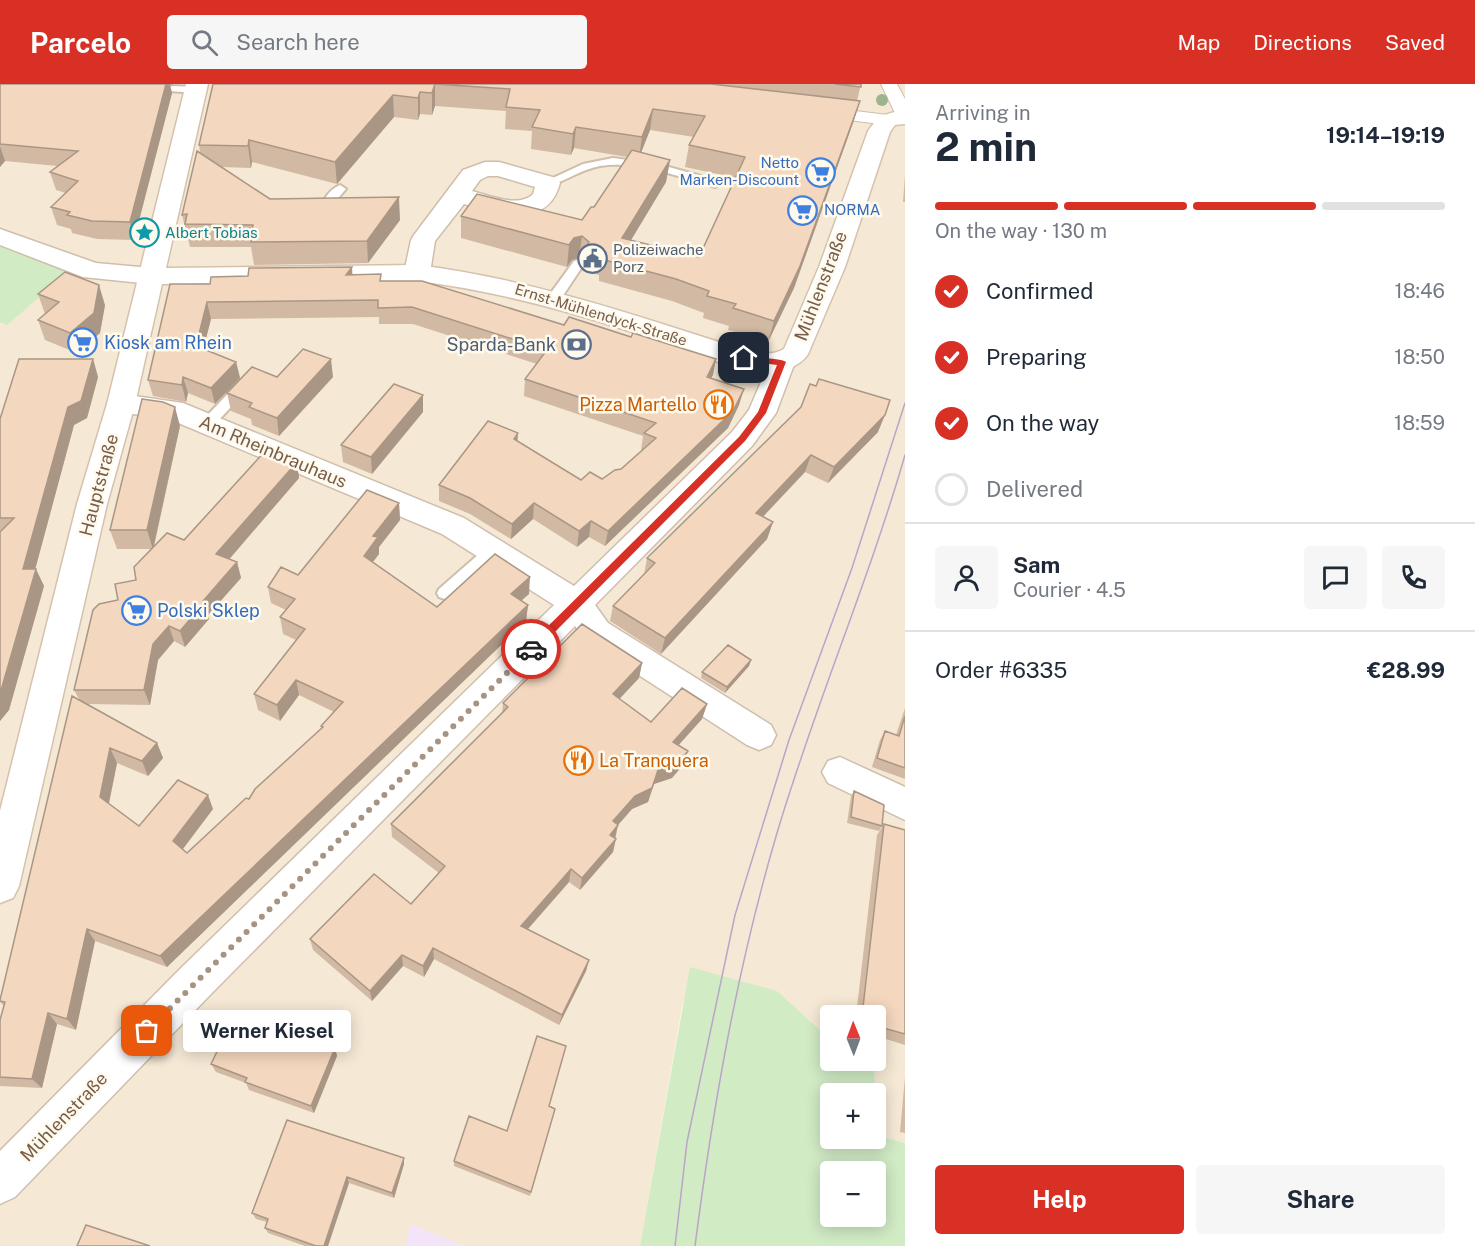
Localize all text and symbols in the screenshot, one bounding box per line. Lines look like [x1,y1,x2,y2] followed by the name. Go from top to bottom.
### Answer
[167,15,587,69] search box
[30,26,131,59] text: Parcelo
[188,26,221,59] icon: search
[236,29,360,55] text: Search here
[1178,30,1220,55] text: Map
[1253,30,1352,55] text: Directions
[1385,30,1445,55] text: Saved
[935,101,1030,125] text: Arriving in
[1326,122,1445,148] text: 19:14–19:19
[935,124,1037,170] text: 2 min
[679,154,799,188] place label: Netto Marken-Discount
[804,156,836,188] supermarket icon: Netto Marken-Discount
[787,194,819,226] supermarket icon: NORMA
[824,201,881,218] place label: NORMA
[128,217,160,249] place icon: Albert Tobias
[935,219,1107,243] text: On the way · 130 m
[165,224,258,241] place label: Albert Tobias
[790,228,851,344] street label: Mühlenstraße
[613,241,703,275] place label: Polizeiwache Porz
[576,243,608,275] public building icon: Polizeiwache Porz
[935,275,968,308] icon: check
[986,278,1093,304] text: Confirmed
[1395,279,1445,303] text: 18:46
[513,280,689,349] street label: Ernst-Mühlendyck-Straße
[67,327,99,359] supermarket icon: Kiosk am Rhein
[561,329,593,361] bank icon: Sparda-Bank
[104,332,232,353] place label: Kiosk am Rhein
[718,332,769,383] pin
[446,334,556,355] place label: Sparda-Bank
[727,341,760,374] icon: home
[935,341,968,374] icon: check
[986,344,1087,370] text: Preparing
[1394,345,1445,369] text: 18:50
[702,389,734,421] restaurant icon: Pizza Martello
[579,394,697,415] place label: Pizza Martello
[935,407,968,440] icon: check
[986,410,1099,436] text: On the way
[196,411,350,492] street label: Am Rheinbrauhaus
[1394,411,1445,435] text: 18:59
[75,431,122,538] street label: Hauptstraße
[986,476,1083,502] text: Delivered
[935,546,998,609] button: person
[1304,546,1367,609] button: chat
[1382,546,1445,609] button: phone
[1013,552,1060,578] text: Sam
[1013,578,1126,602] text: Courier · 4.5
[120,595,152,627] supermarket icon: Polski Sklep
[157,600,260,621] place label: Polski Sklep
[501,619,561,679] courier
[515,633,548,666] icon: car
[935,657,1067,683] text: Order #6335
[1367,657,1445,683] text: €28.99
[562,745,594,777] restaurant icon: La Tranquera
[599,750,709,771] place label: La Tranquera
[121,1005,172,1056] pin
[820,1005,886,1071] north arrow
[820,1005,886,1227] map controls
[183,1010,351,1052] callout: Werner Kiesel
[130,1014,163,1047] icon: bag
[200,1019,334,1043] text: Werner Kiesel
[16,1068,111,1166] street label: Mühlenstraße
[820,1083,886,1149] button: +
[820,1161,886,1227] button: −
[935,1165,1184,1234] button: Help
[1196,1165,1445,1234] button: Share

